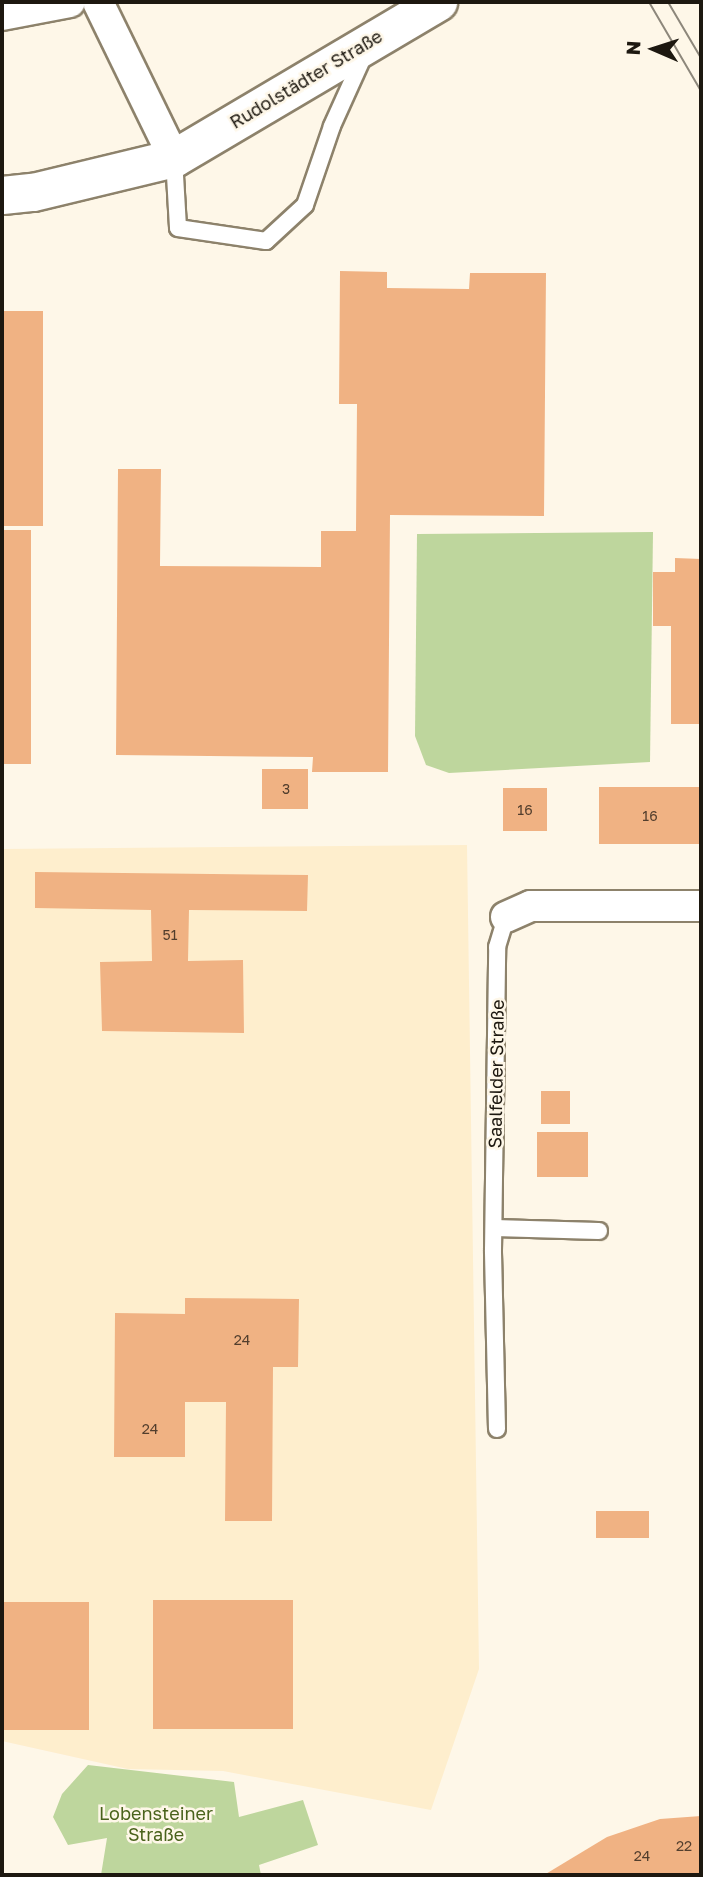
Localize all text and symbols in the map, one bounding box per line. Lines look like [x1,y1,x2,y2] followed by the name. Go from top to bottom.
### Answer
[619,14,689,84] north arrow
[226,25,386,133] street label: Rudolstädter Straße
[621,40,644,56] text: N
[282,781,290,797] house number: 3
[517,802,533,818] house number: 16
[642,808,658,824] house number: 16
[163,927,177,943] house number: 51
[484,999,508,1149] street label: Saalfelder Straße
[234,1332,250,1348] house number: 24
[142,1421,158,1437] house number: 24
[99,1803,213,1846] park label: Lobensteiner Straße
[676,1838,692,1854] house number: 22
[634,1848,650,1864] house number: 24

